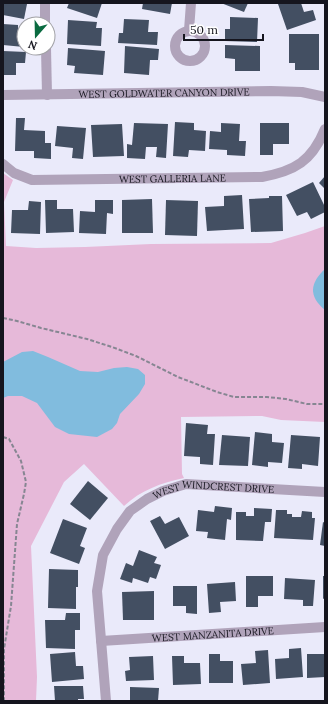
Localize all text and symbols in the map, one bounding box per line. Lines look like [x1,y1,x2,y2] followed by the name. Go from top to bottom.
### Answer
[16,16,56,56] north arrow
[184,16,263,42] scale bar
[190,22,218,37] text: 50 m
[26,37,39,53] text: N
[78,85,250,100] street label: WEST GOLDWATER CANYON DRIVE
[119,171,226,185] street label: WEST GALLERIA LANE
[150,477,275,502] street label: WEST WINDCREST DRIVE
[151,624,274,644] street label: WEST MANZANITA DRIVE

